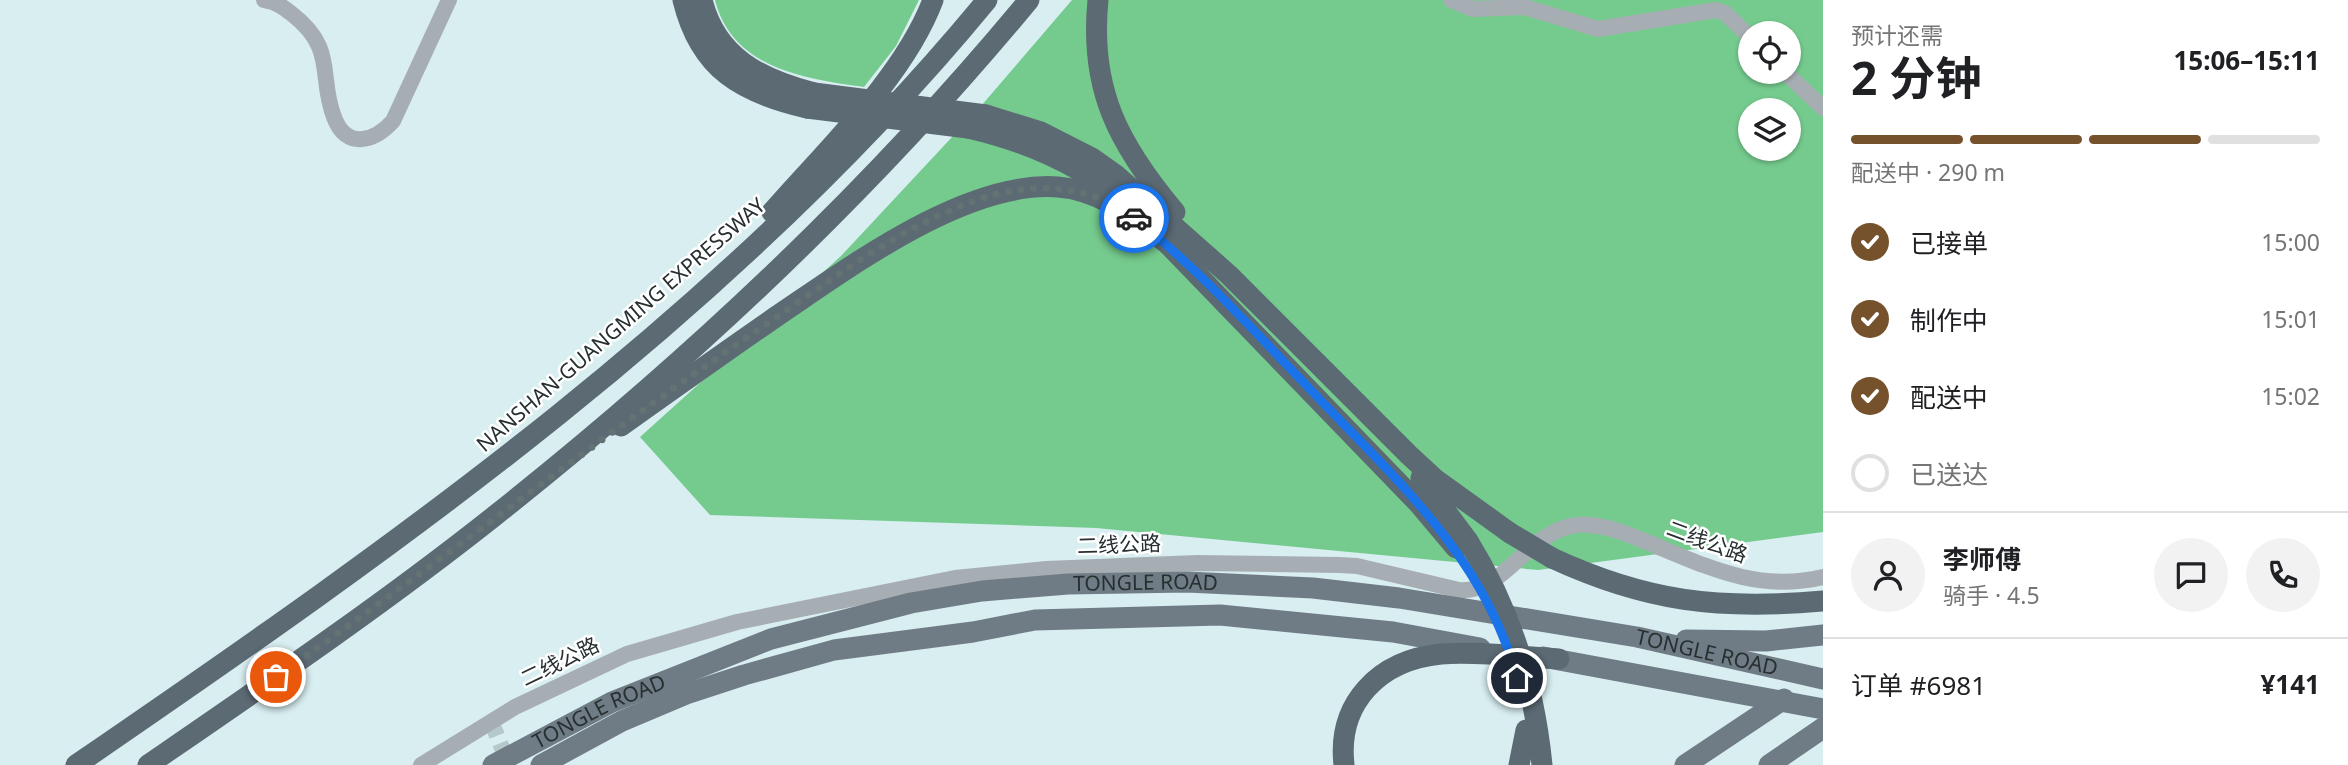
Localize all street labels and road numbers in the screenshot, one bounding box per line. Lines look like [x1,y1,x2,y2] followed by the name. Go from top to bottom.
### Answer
[470,191,771,457] street label: NANSHAN-GUANGMING EXPRESSWAY
[1663,514,1752,569] street label: 二线公路
[1077,529,1161,559] street label: 二线公路
[1073,567,1219,597] street label: TONGLE ROAD
[1633,622,1781,681] street label: TONGLE ROAD
[516,630,603,692] street label: 二线公路
[527,667,670,755] street label: TONGLE ROAD

